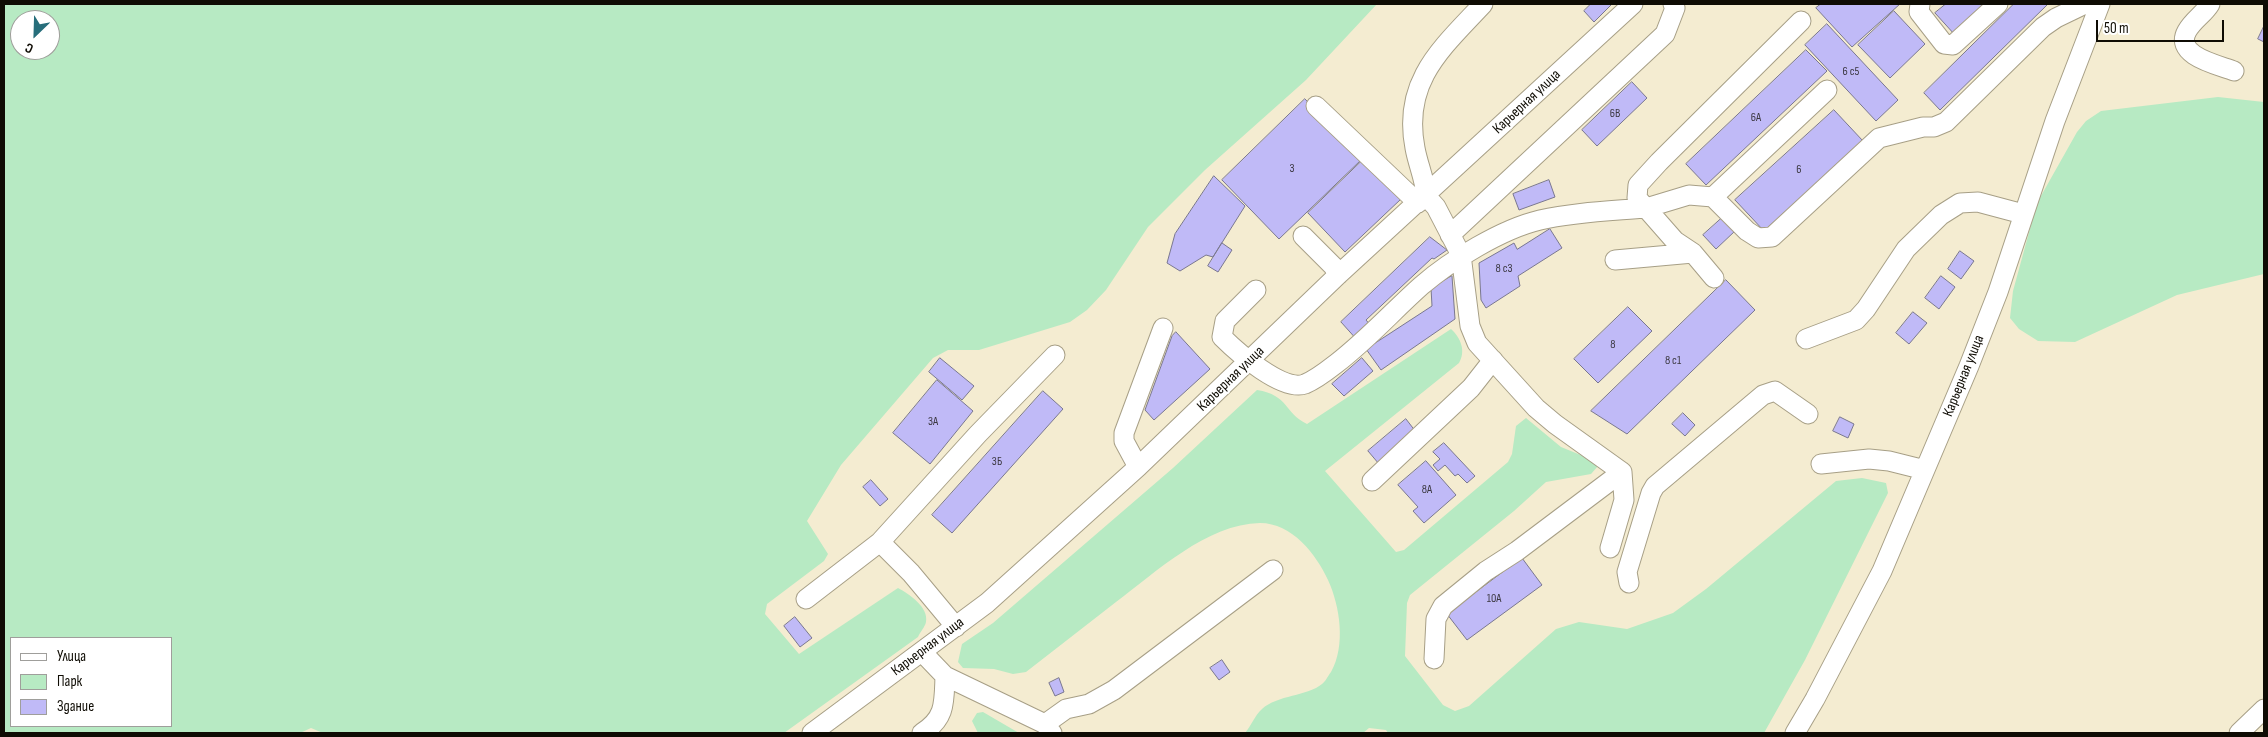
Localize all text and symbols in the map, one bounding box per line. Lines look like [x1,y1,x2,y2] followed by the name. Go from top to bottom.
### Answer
[10,10,60,60] north arrow
[2098,10,2226,42] scale bar
[2104,19,2129,38] text: 50 m
[22,39,36,57] text: С
[1843,65,1859,79] house number: 6 с5
[1489,66,1565,138] street label: Карьерная улица
[1610,107,1620,121] house number: 6В
[1751,111,1761,125] house number: 6А
[1289,162,1295,176] house number: 3
[1796,163,1802,177] house number: 6
[1496,262,1512,276] house number: 8 с3
[1940,333,1988,419] street label: Карьерная улица
[1610,338,1616,352] house number: 8
[1194,343,1268,415] street label: Карьерная улица
[1665,354,1681,368] house number: 8 с1
[928,415,938,429] house number: 3А
[992,455,1002,469] house number: 3Б
[1422,483,1432,497] house number: 8А
[1487,592,1501,606] house number: 10А
[888,614,968,680] street label: Карьерная улица
[10,637,172,727] legend
[57,647,86,666] text: Улица
[57,672,82,691] text: Парк
[57,697,94,716] text: Здание

